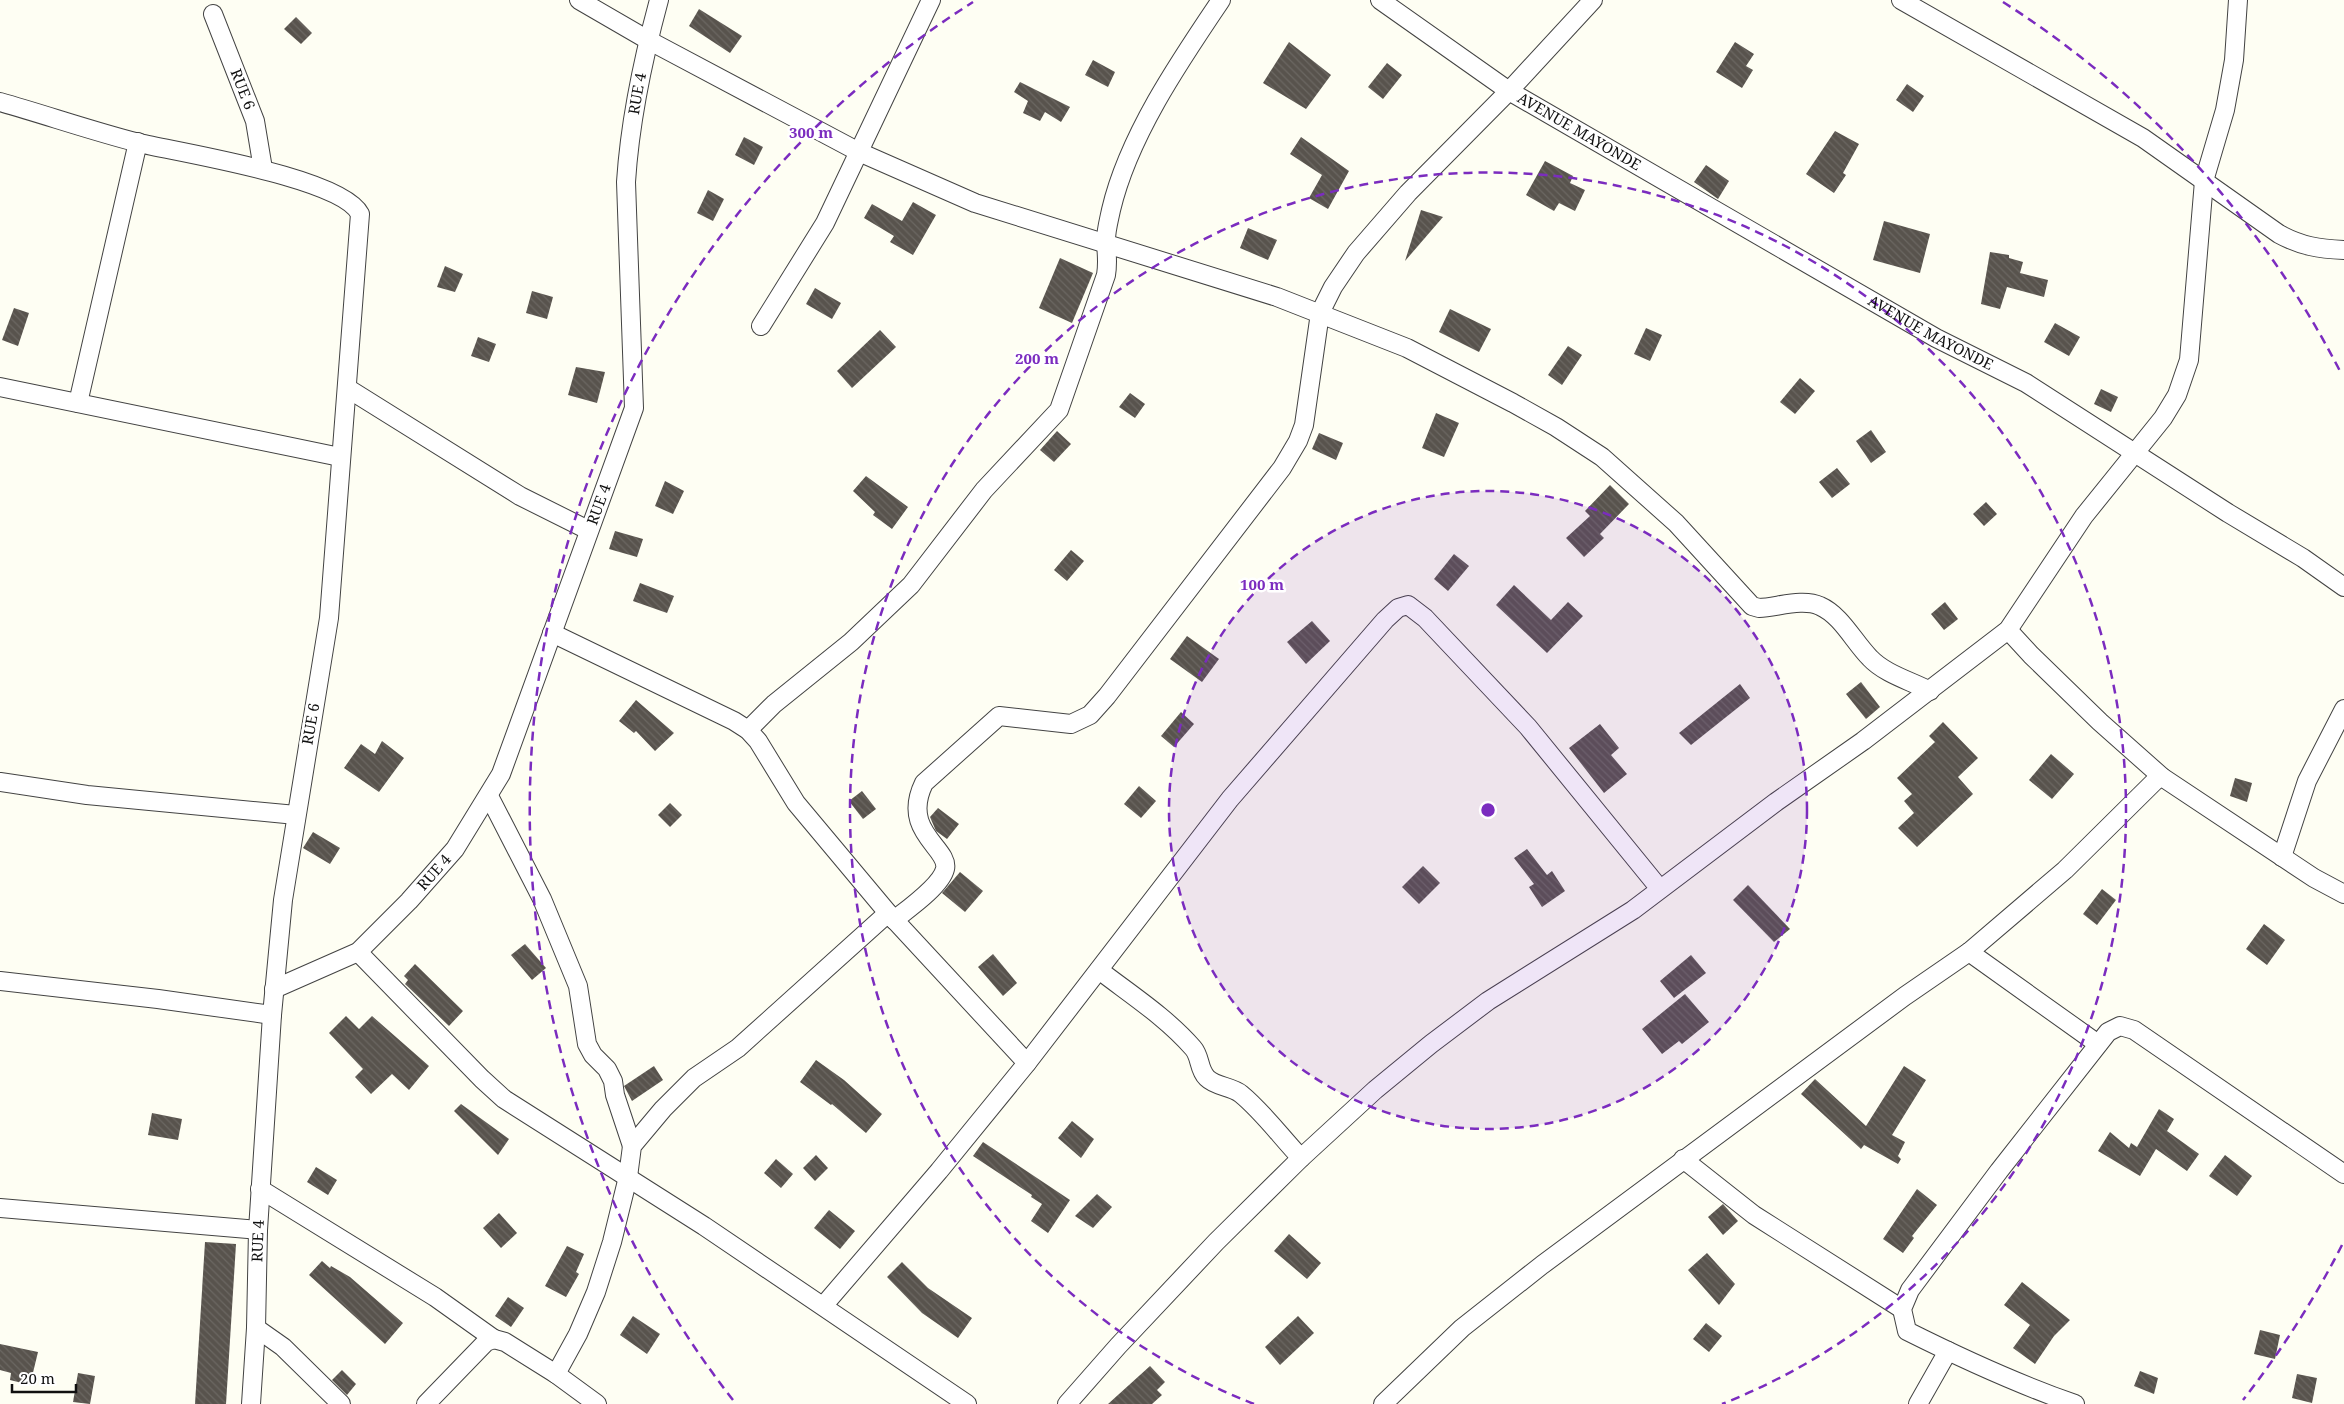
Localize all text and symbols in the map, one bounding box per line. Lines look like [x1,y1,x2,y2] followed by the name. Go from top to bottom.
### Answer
[227,66,261,112] street label: RUE 6
[623,70,650,116] street label: RUE 4
[1514,87,1645,174] street label: AVENUE MAYONDE
[789,122,833,142] text: 300 m
[1865,290,1997,374] street label: AVENUE MAYONDE
[1015,348,1059,368] text: 200 m
[581,480,615,527] street label: RUE 4
[1240,574,1284,594] text: 100 m
[297,701,324,746] street label: RUE 6
[1479,801,1497,819] centre of rings
[412,849,455,894] street label: RUE 4
[246,1219,268,1262] street label: RUE 4
[12,1362,76,1394] scale bar
[20,1368,55,1388] text: 20 m

